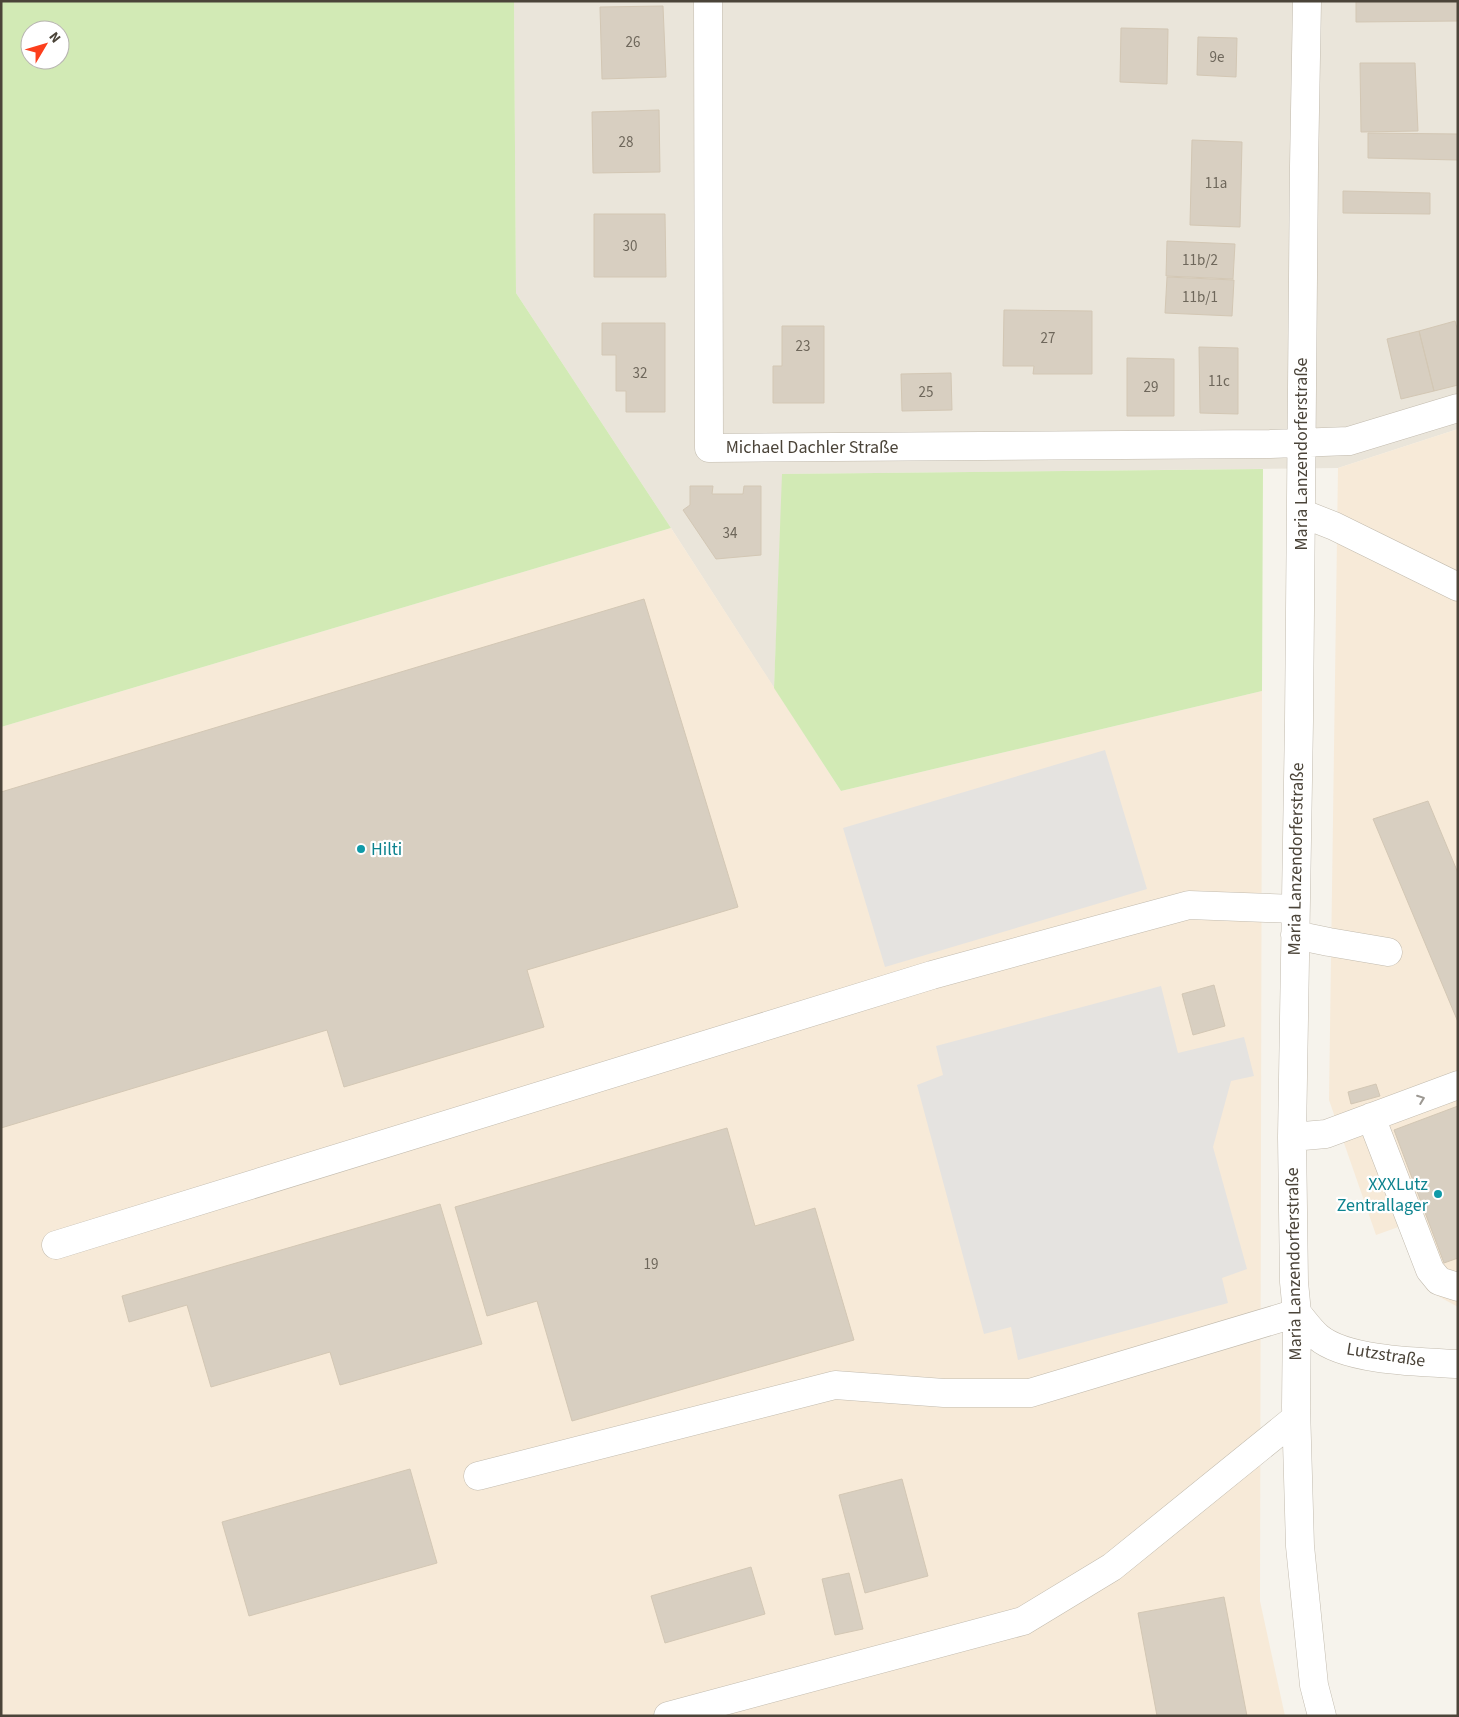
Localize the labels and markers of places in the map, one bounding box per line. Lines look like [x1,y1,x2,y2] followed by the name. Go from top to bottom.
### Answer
[371,837,402,862] place label: Hilti
[355,843,367,855] marker: Hilti
[1337,1172,1429,1218] place label: XXXLutz Zentrallager
[1432,1188,1444,1200] marker: XXXLutz Zentrallager

